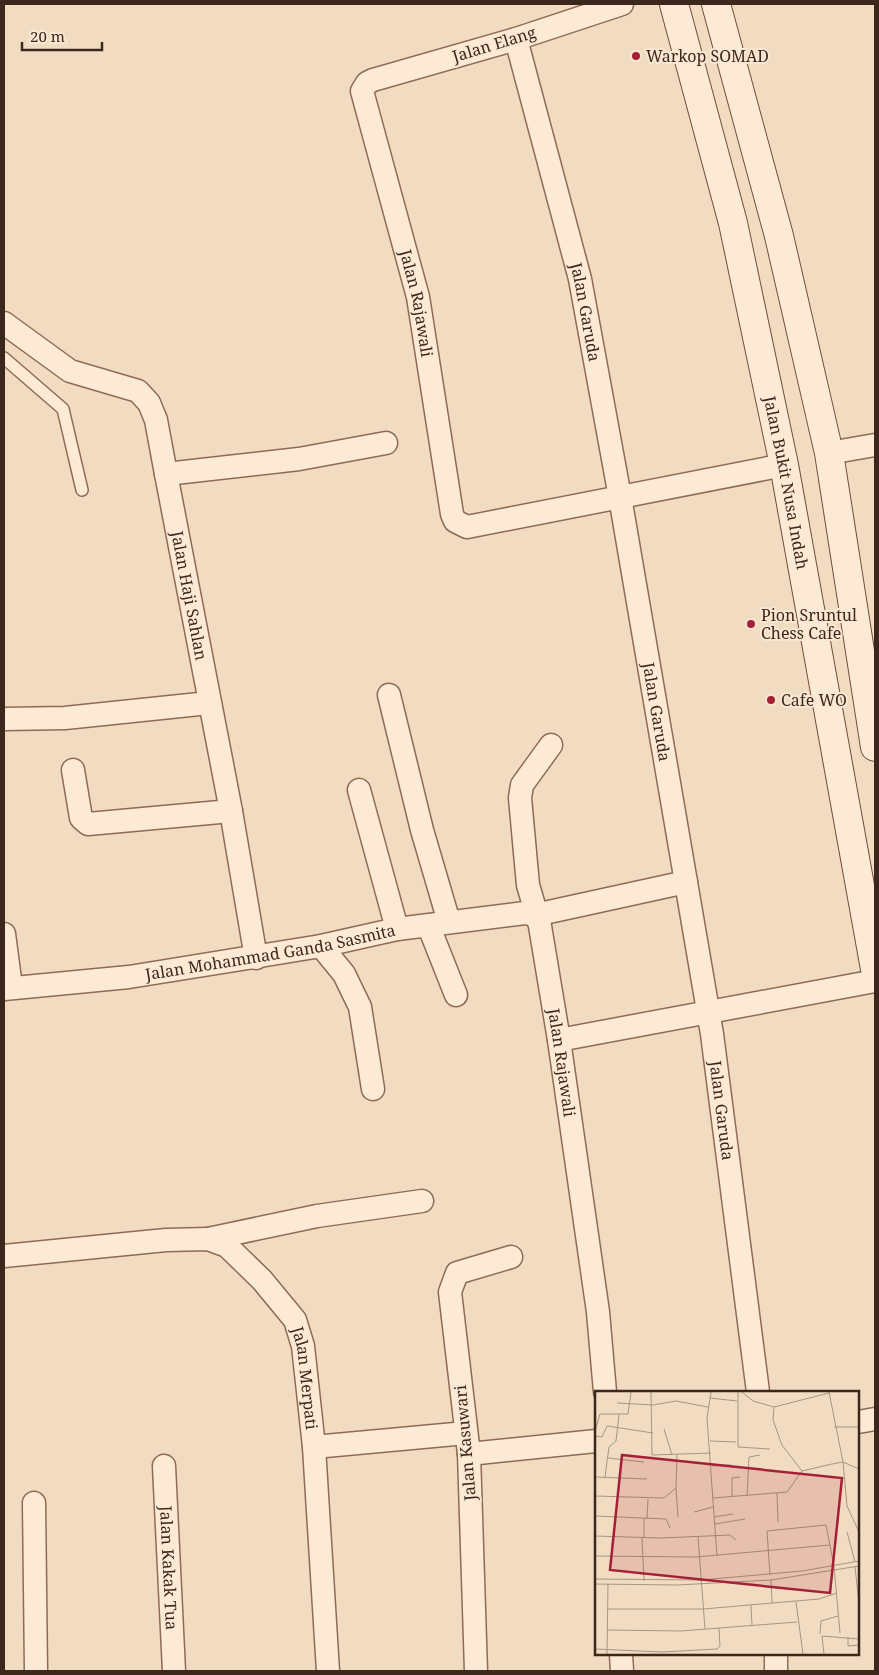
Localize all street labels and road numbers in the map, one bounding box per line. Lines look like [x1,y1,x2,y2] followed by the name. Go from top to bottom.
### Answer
[449,21,539,67] street label: Jalan Elang
[394,246,438,359] street label: Jalan Rajawali
[565,259,606,363] street label: Jalan Garuda
[759,393,814,571] street label: Jalan Bukit Nusa Indah
[166,528,213,662] street label: Jalan Haji Sahlan
[637,660,676,763] street label: Jalan Garuda
[143,919,397,985] street label: Jalan Mohammad Ganda Sasmita
[543,1006,581,1118] street label: Jalan Rajawali
[704,1058,739,1162] street label: Jalan Garuda
[286,1323,323,1431] street label: Jalan Merpati
[449,1384,481,1503] street label: Jalan Kasuwari
[155,1504,183,1631] street label: Jalan Kakak Tua

